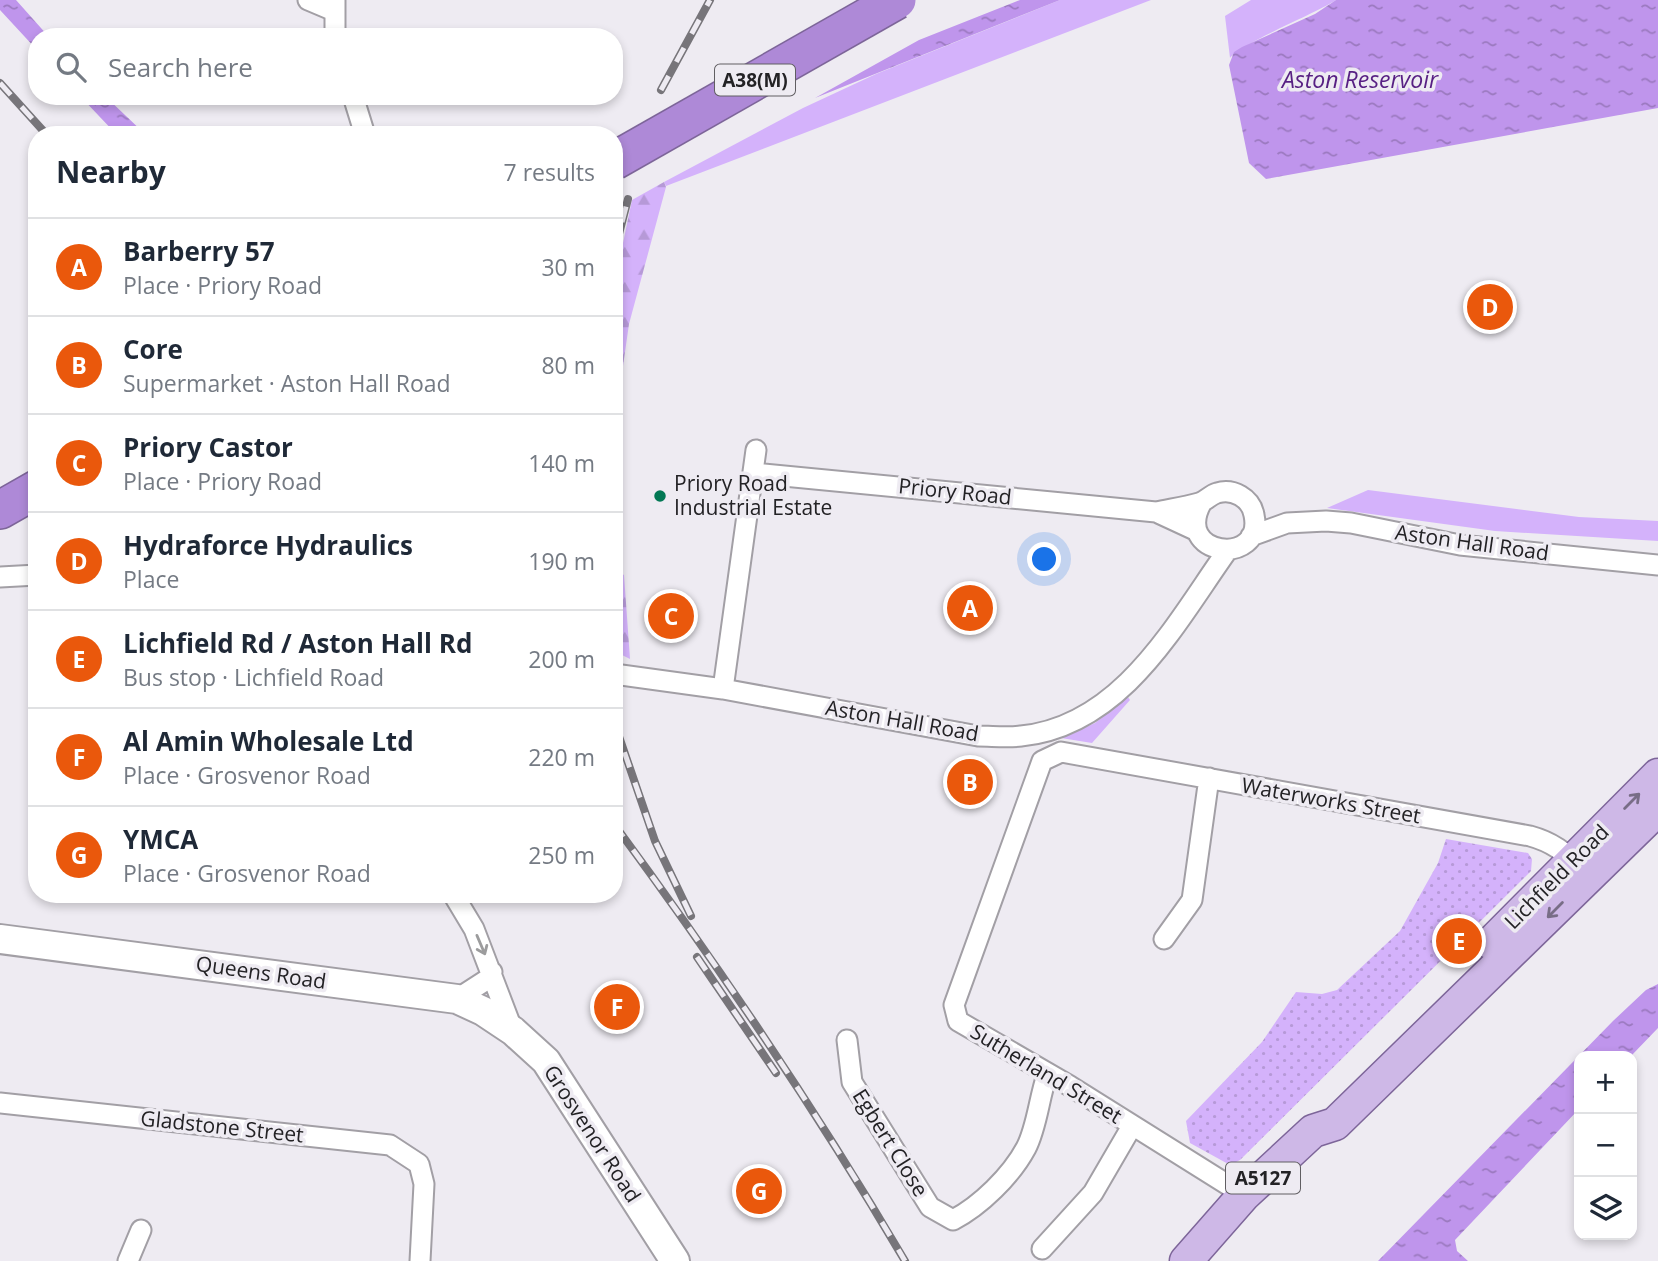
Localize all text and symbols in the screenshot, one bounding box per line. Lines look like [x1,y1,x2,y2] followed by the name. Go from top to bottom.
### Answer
[28,28,623,105] search box
[52,48,90,86] icon: search
[108,49,253,85] text: Search here
[1280,63,1439,95] water label: Aston Reservoir
[715,64,795,96] road number: A38(M)
[56,151,166,192] text: Nearby
[504,156,595,188] text: 7 results
[123,233,275,269] text: Barberry 57
[71,251,87,283] text: A
[541,251,595,283] text: 30 m
[123,269,322,301] text: Place · Priory Road
[1467,281,1513,333] pin: D
[123,331,183,367] text: Core
[71,349,87,381] text: B
[541,349,595,381] text: 80 m
[123,367,451,399] text: Supermarket · Aston Hall Road
[123,429,293,465] text: Priory Castor
[72,447,86,479] text: C
[528,447,595,479] text: 140 m
[123,465,322,497] text: Place · Priory Road
[674,469,832,521] place label: Priory Road Industrial Estate
[897,471,1013,511] street label: Priory Road
[652,488,668,504] marker: Priory Road Industrial Estate
[1393,517,1551,567] street label: Aston Hall Road
[123,527,413,563] text: Hydraforce Hydraulics
[1027,542,1061,576] your location
[70,545,88,577] text: D
[528,545,595,577] text: 190 m
[123,563,179,595] text: Place
[947,582,993,634] pin: A
[648,590,694,642] pin: C
[123,625,472,661] text: Lichfield Rd / Aston Hall Rd
[73,643,85,675] text: E
[528,643,595,675] text: 200 m
[123,661,384,693] text: Bus stop · Lichfield Road
[823,693,981,747] street label: Aston Hall Road
[123,723,414,759] text: Al Amin Wholesale Ltd
[73,741,85,773] text: F
[528,741,595,773] text: 220 m
[947,756,993,808] pin: B
[123,759,371,791] text: Place · Grosvenor Road
[1239,770,1423,830] street label: Waterworks Street
[1623,793,1640,810] one-way arrow
[1498,818,1615,935] street label: Lichfield Road
[123,821,198,857] text: YMCA
[71,839,87,871] text: G
[528,839,595,871] text: 250 m
[123,857,371,889] text: Place · Grosvenor Road
[1547,901,1564,918] one-way arrow
[1436,915,1482,967] pin: E
[475,934,488,955] one-way arrow
[194,949,328,995] street label: Queens Road
[594,981,640,1033] pin: F
[966,1017,1127,1129] street label: Sutherland Street
[1574,1051,1637,1240] map controls
[1574,1051,1637,1114] button: +
[538,1059,648,1208] street label: Grosvenor Road
[847,1083,935,1202] street label: Egbert Close
[139,1104,305,1149] street label: Gladstone Street
[1574,1114,1637,1177] button: −
[1226,1162,1300,1194] road number: A5127
[736,1165,782,1217] pin: G
[1574,1177,1637,1240] button: layers

